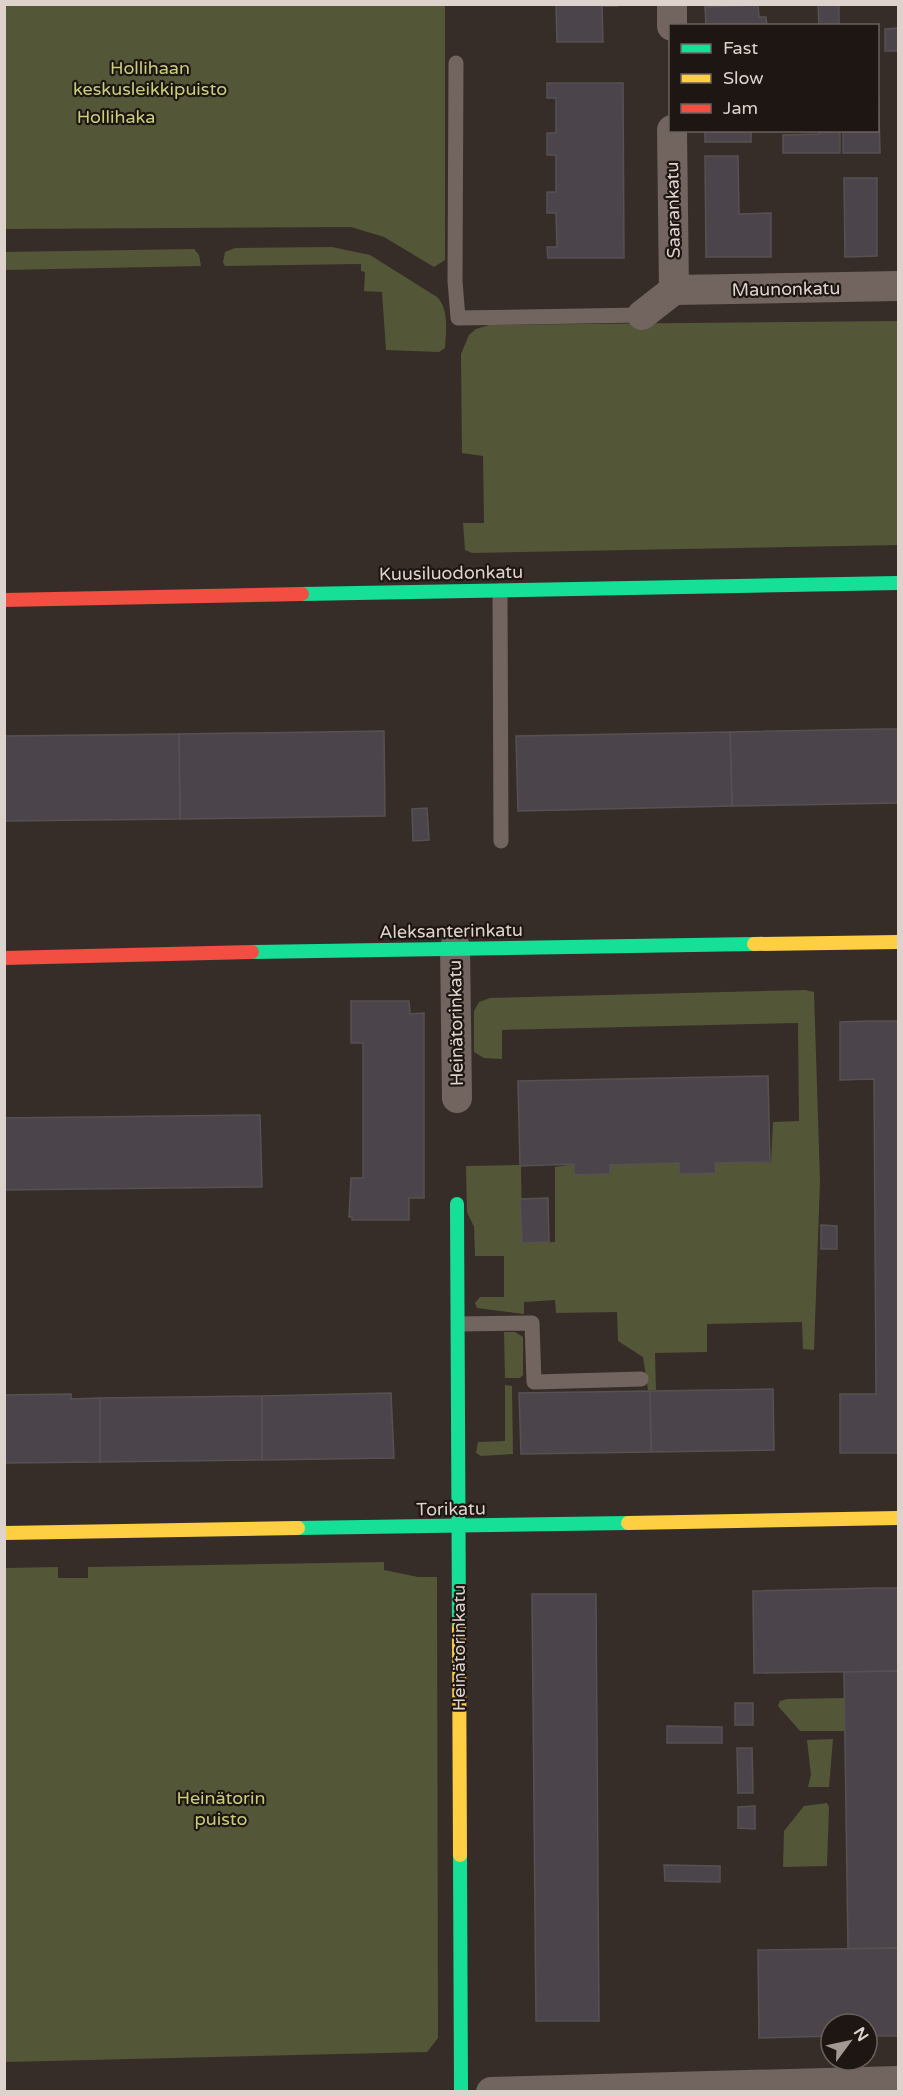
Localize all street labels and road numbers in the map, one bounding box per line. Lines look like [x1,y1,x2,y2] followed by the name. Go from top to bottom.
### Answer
[661,161,685,259] street label: Saarankatu
[731,277,841,301] street label: Maunonkatu
[379,561,523,585] street label: Kuusiluodonkatu
[379,919,523,943] street label: Aleksanterinkatu
[444,960,468,1086] street label: Heinätorinkatu
[416,1497,486,1521] street label: Torikatu
[448,1585,470,1711] street label: Heinätorinkatu

